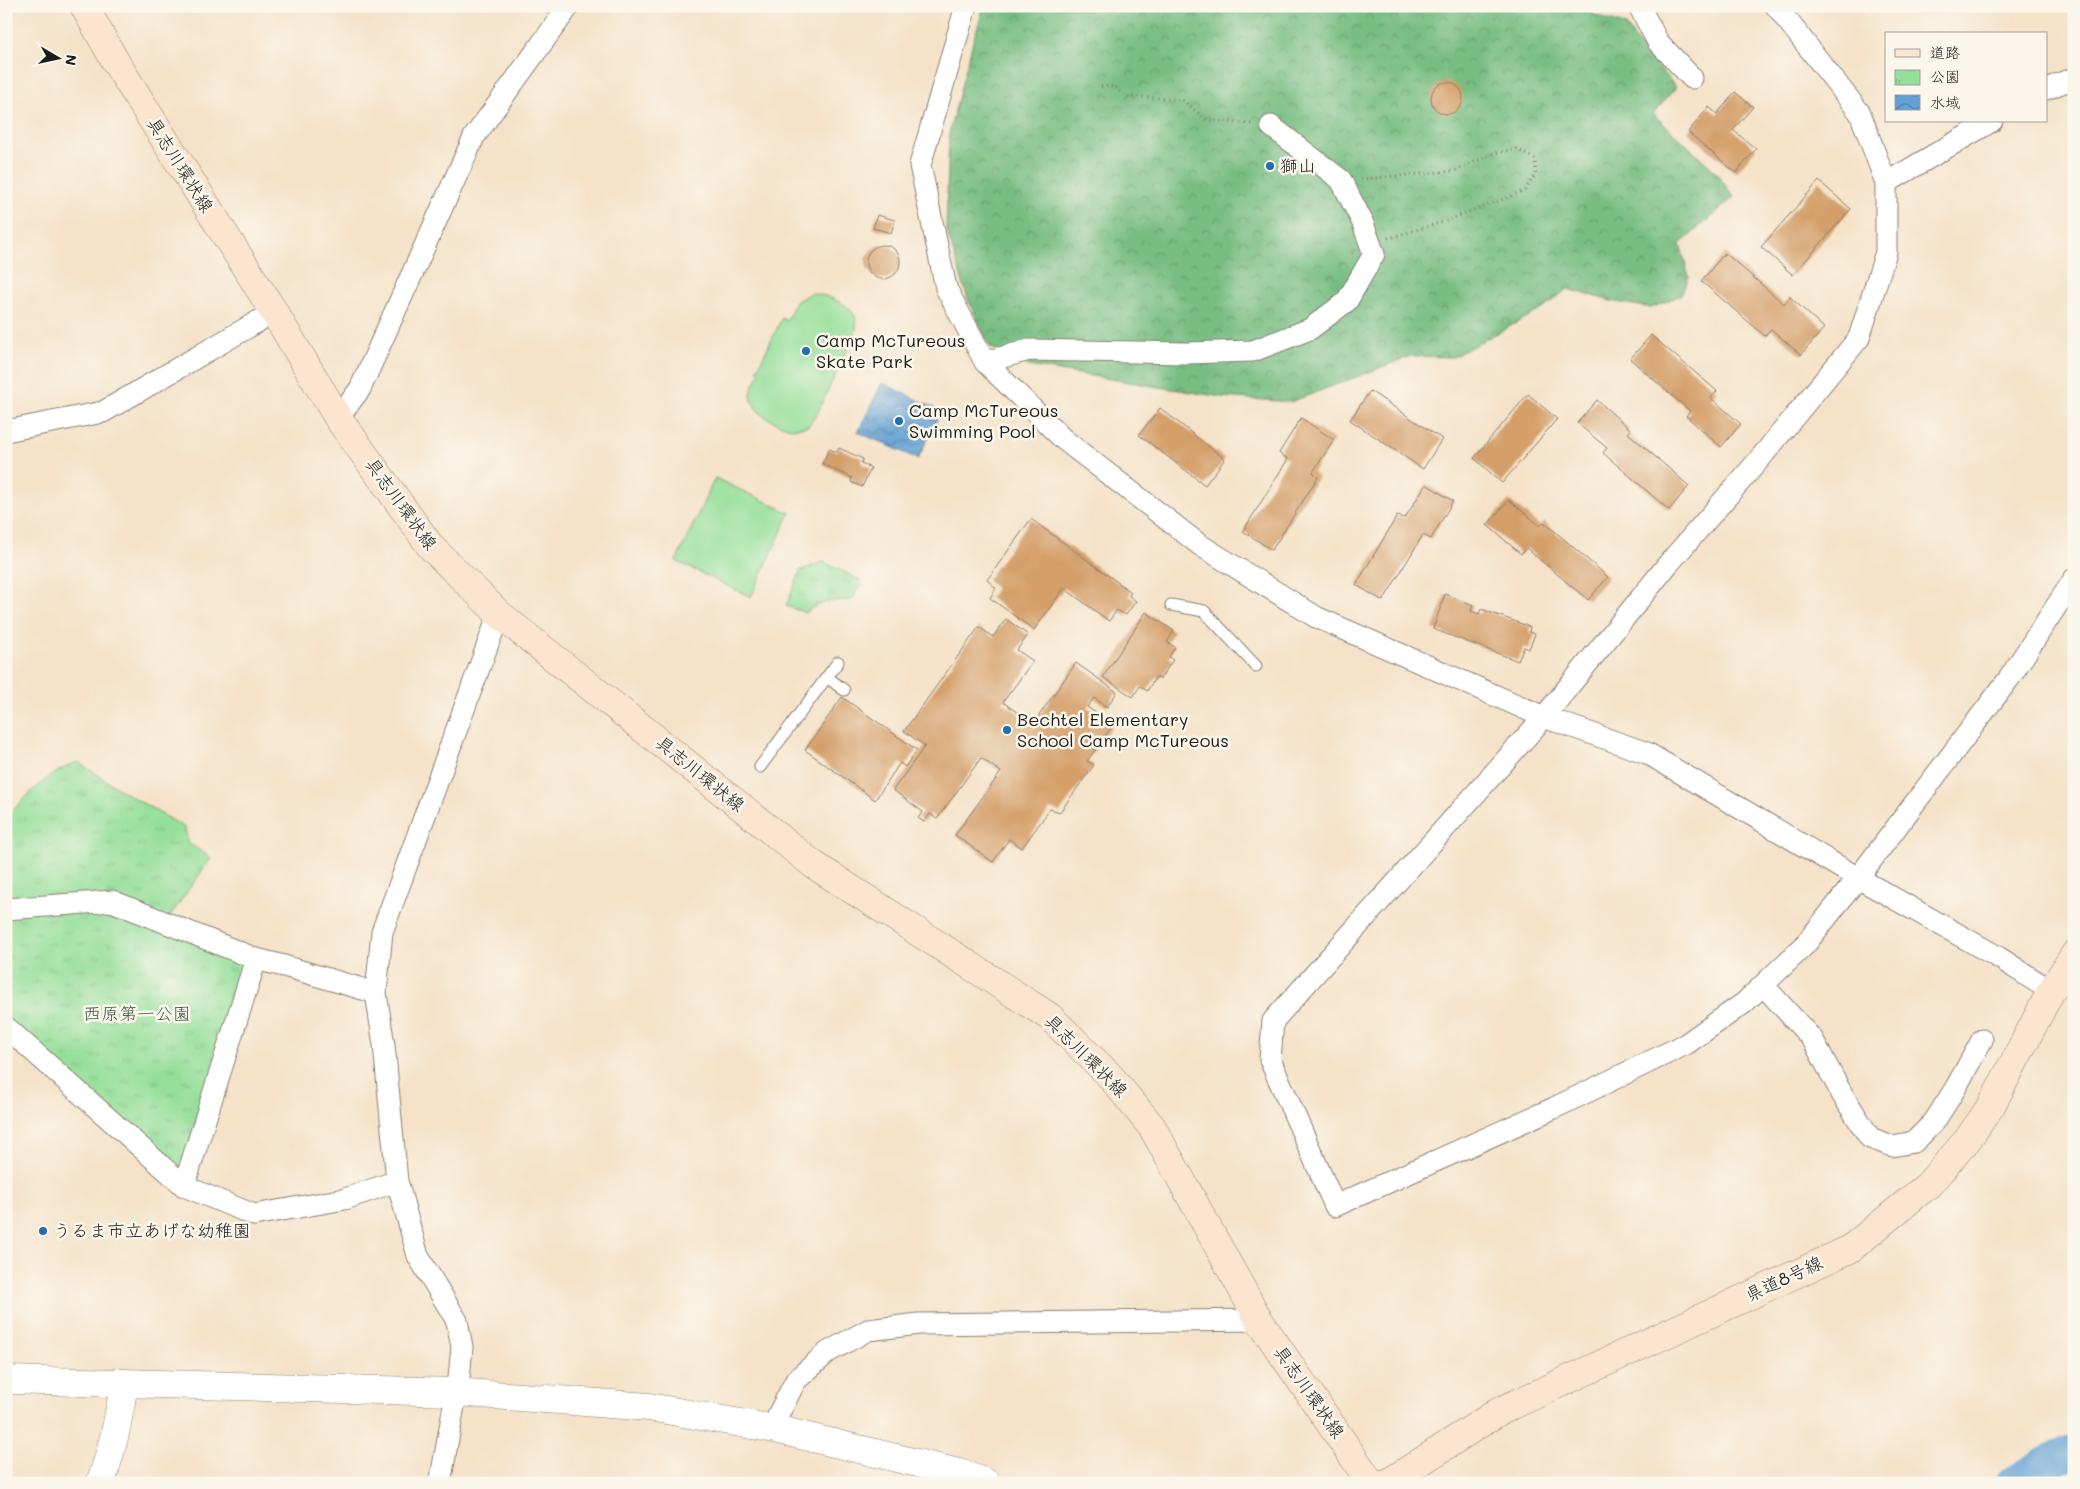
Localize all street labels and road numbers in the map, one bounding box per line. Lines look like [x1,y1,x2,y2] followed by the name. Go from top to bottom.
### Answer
[142,112,220,217] street label: 具志川環状線
[360,453,443,554] street label: 具志川環状線
[651,730,750,817] street label: 具志川環状線
[1040,1009,1133,1102] street label: 具志川環状線
[1741,1250,1826,1306] street label: 県道8号線
[1269,1340,1351,1443] street label: 具志川環状線

